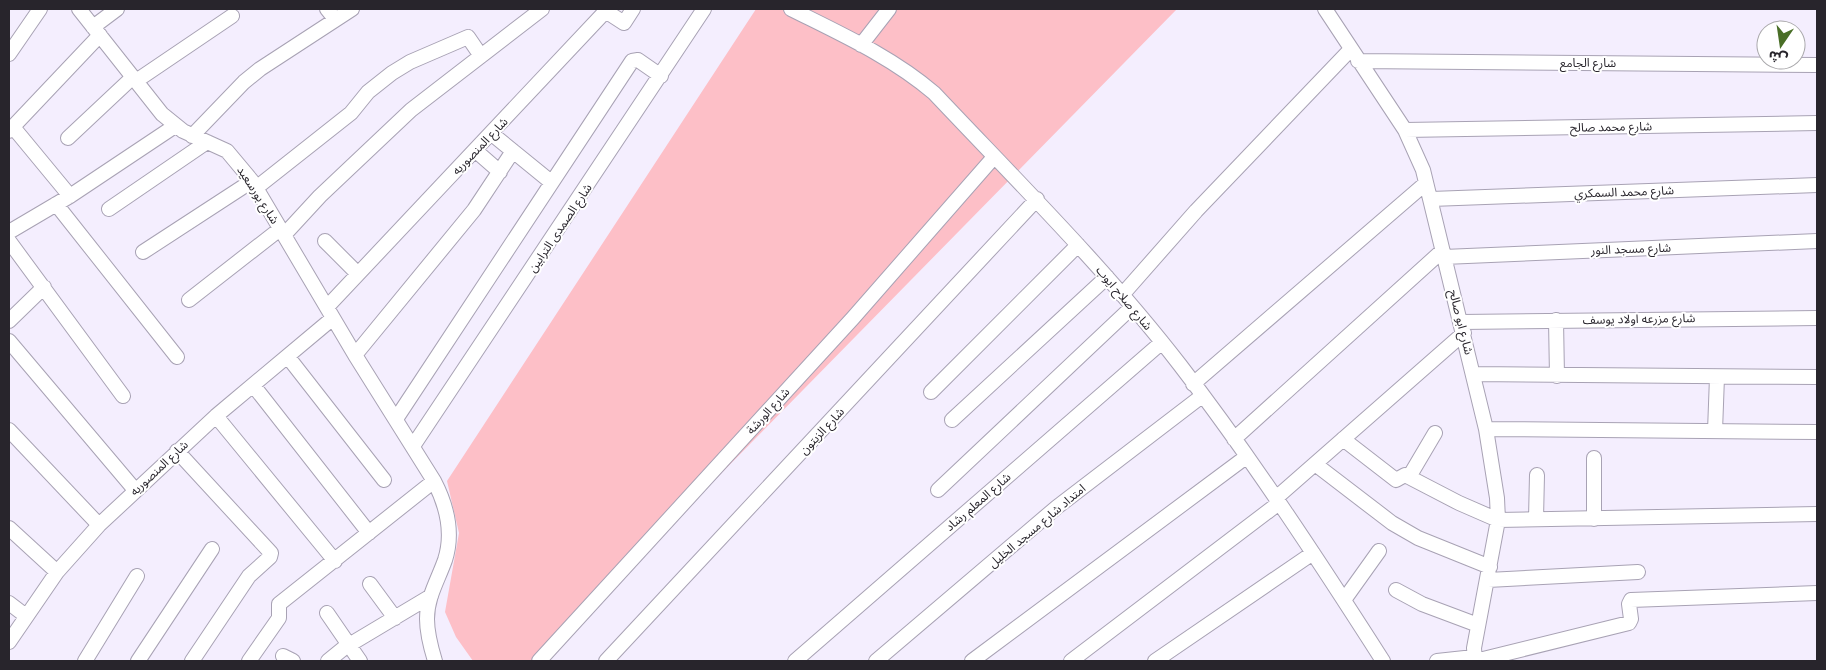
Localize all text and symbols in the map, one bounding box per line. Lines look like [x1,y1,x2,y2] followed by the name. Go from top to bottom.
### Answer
[1756,20,1806,70] north arrow
[1766,47,1789,70] text: ش
[1560,54,1616,72] street label: شارع الجامع
[448,113,512,179] street label: شارع المنصوريه
[1570,117,1652,137] street label: شارع محمد صالح
[232,162,284,228] street label: شارع بورسعيد
[524,180,596,276] street label: شارع الصمدى الترابين
[1574,181,1674,204] street label: شارع محمد السمكري
[1590,239,1671,259] street label: شارع مسجد النور
[1092,262,1156,334] street label: شارع صلاح ايوب
[1444,288,1478,356] street label: شارع ابو صالح
[1583,309,1695,329] street label: شارع مزرعه اولاد يوسف
[742,384,794,438] street label: شارع الورشة
[795,403,849,459] street label: شارع الزيتون
[126,436,192,500] street label: شارع المنصوريه
[941,468,1015,536] street label: شارع المعلم رشاد
[984,480,1090,572] street label: امتداد شارع مسجد الخليل

